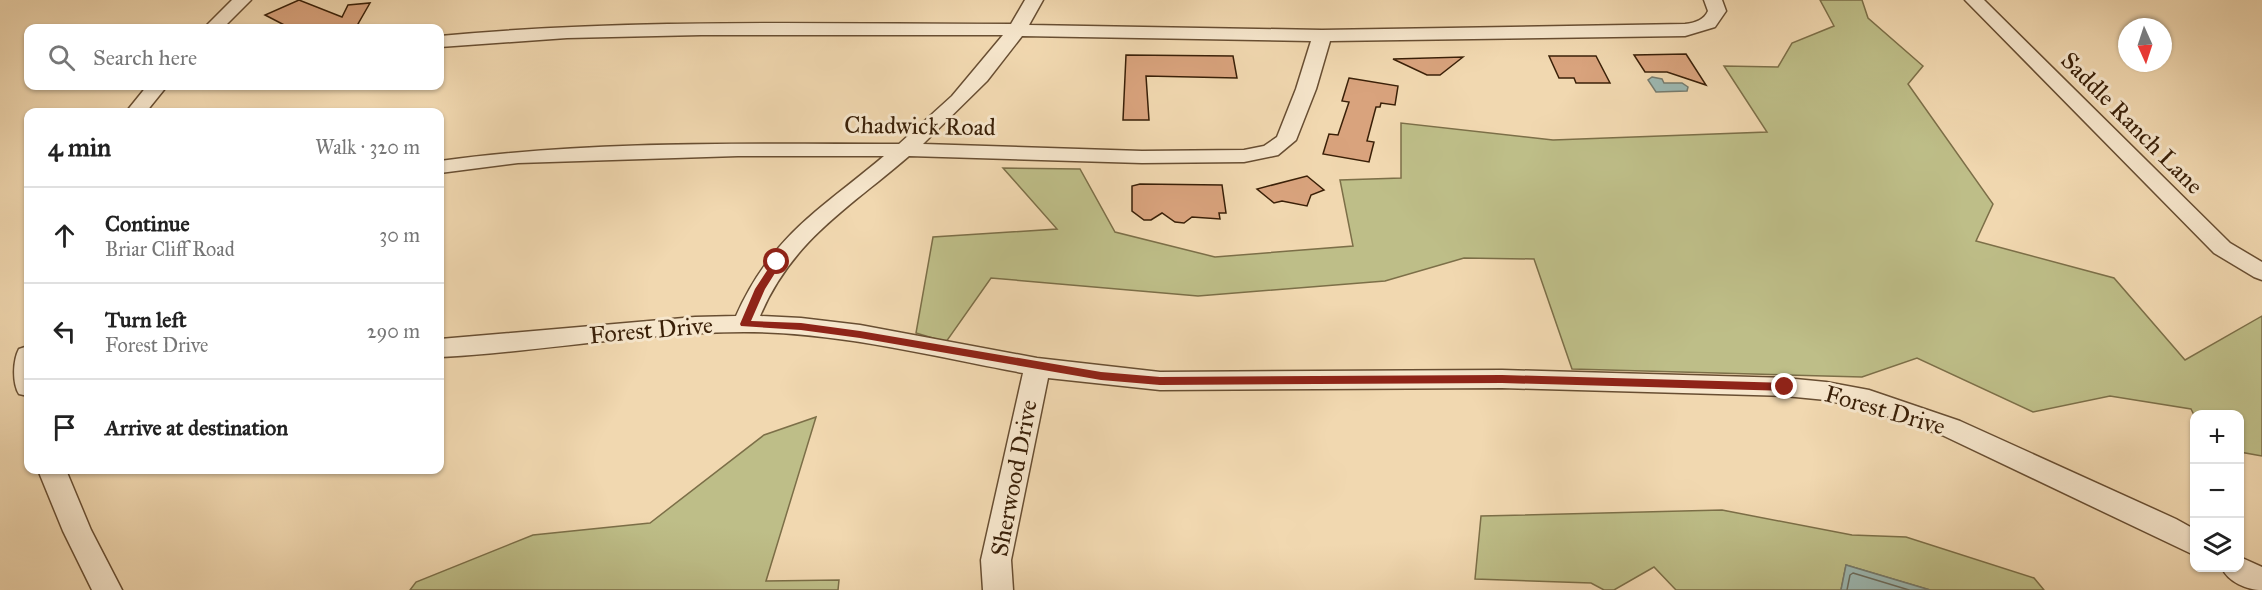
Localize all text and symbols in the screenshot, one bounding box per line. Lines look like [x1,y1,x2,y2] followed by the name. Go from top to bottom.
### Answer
[2118,18,2172,72] north arrow
[24,24,444,90] search box
[45,41,78,74] icon: search
[93,44,197,71] text: Search here
[2055,46,2209,200] street label: Saddle Ranch Lane
[844,110,996,142] street label: Chadwick Road
[48,131,111,163] text: 4 min
[315,135,420,159] text: Walk · 320 m
[105,210,190,237] text: Continue
[48,219,81,252] icon: ahead
[379,223,420,247] text: 30 m
[105,237,235,261] text: Briar Cliff Road
[763,248,789,274] route start
[105,306,187,333] text: Turn left
[588,310,714,350] street label: Forest Drive
[48,315,81,348] icon: left
[367,319,420,343] text: 290 m
[105,333,208,357] text: Forest Drive
[1771,373,1797,399] route end
[1821,378,1949,442] street label: Forest Drive
[984,397,1044,559] street label: Sherwood Drive
[2190,410,2244,572] map controls
[2190,410,2244,464] button: +
[48,411,81,444] icon: arrive
[105,414,288,441] text: Arrive at destination
[2190,464,2244,518] button: −
[2190,518,2244,572] button: layers

